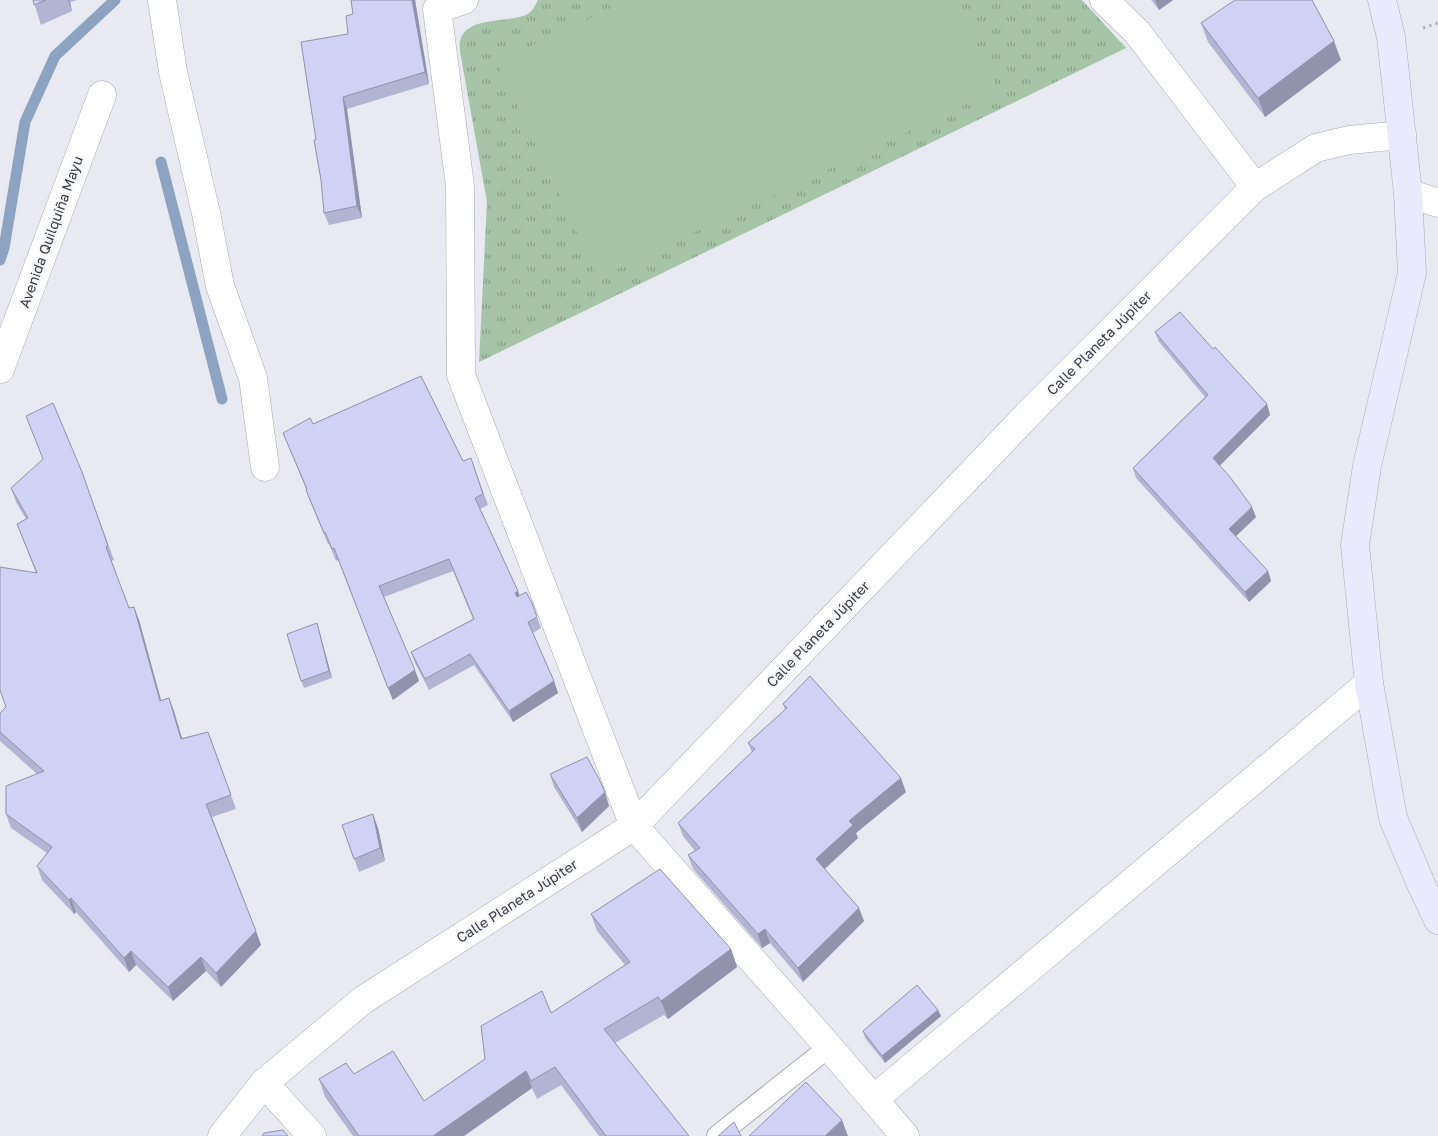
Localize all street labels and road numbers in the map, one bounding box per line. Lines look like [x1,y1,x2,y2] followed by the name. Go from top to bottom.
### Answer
[15,154,86,310] street label: Avenida Quilquiña Mayu
[1043,286,1155,398] street label: Calle Planeta Júpiter
[763,577,873,690] street label: Calle Planeta Júpiter
[453,855,581,946] street label: Calle Planeta Júpiter

